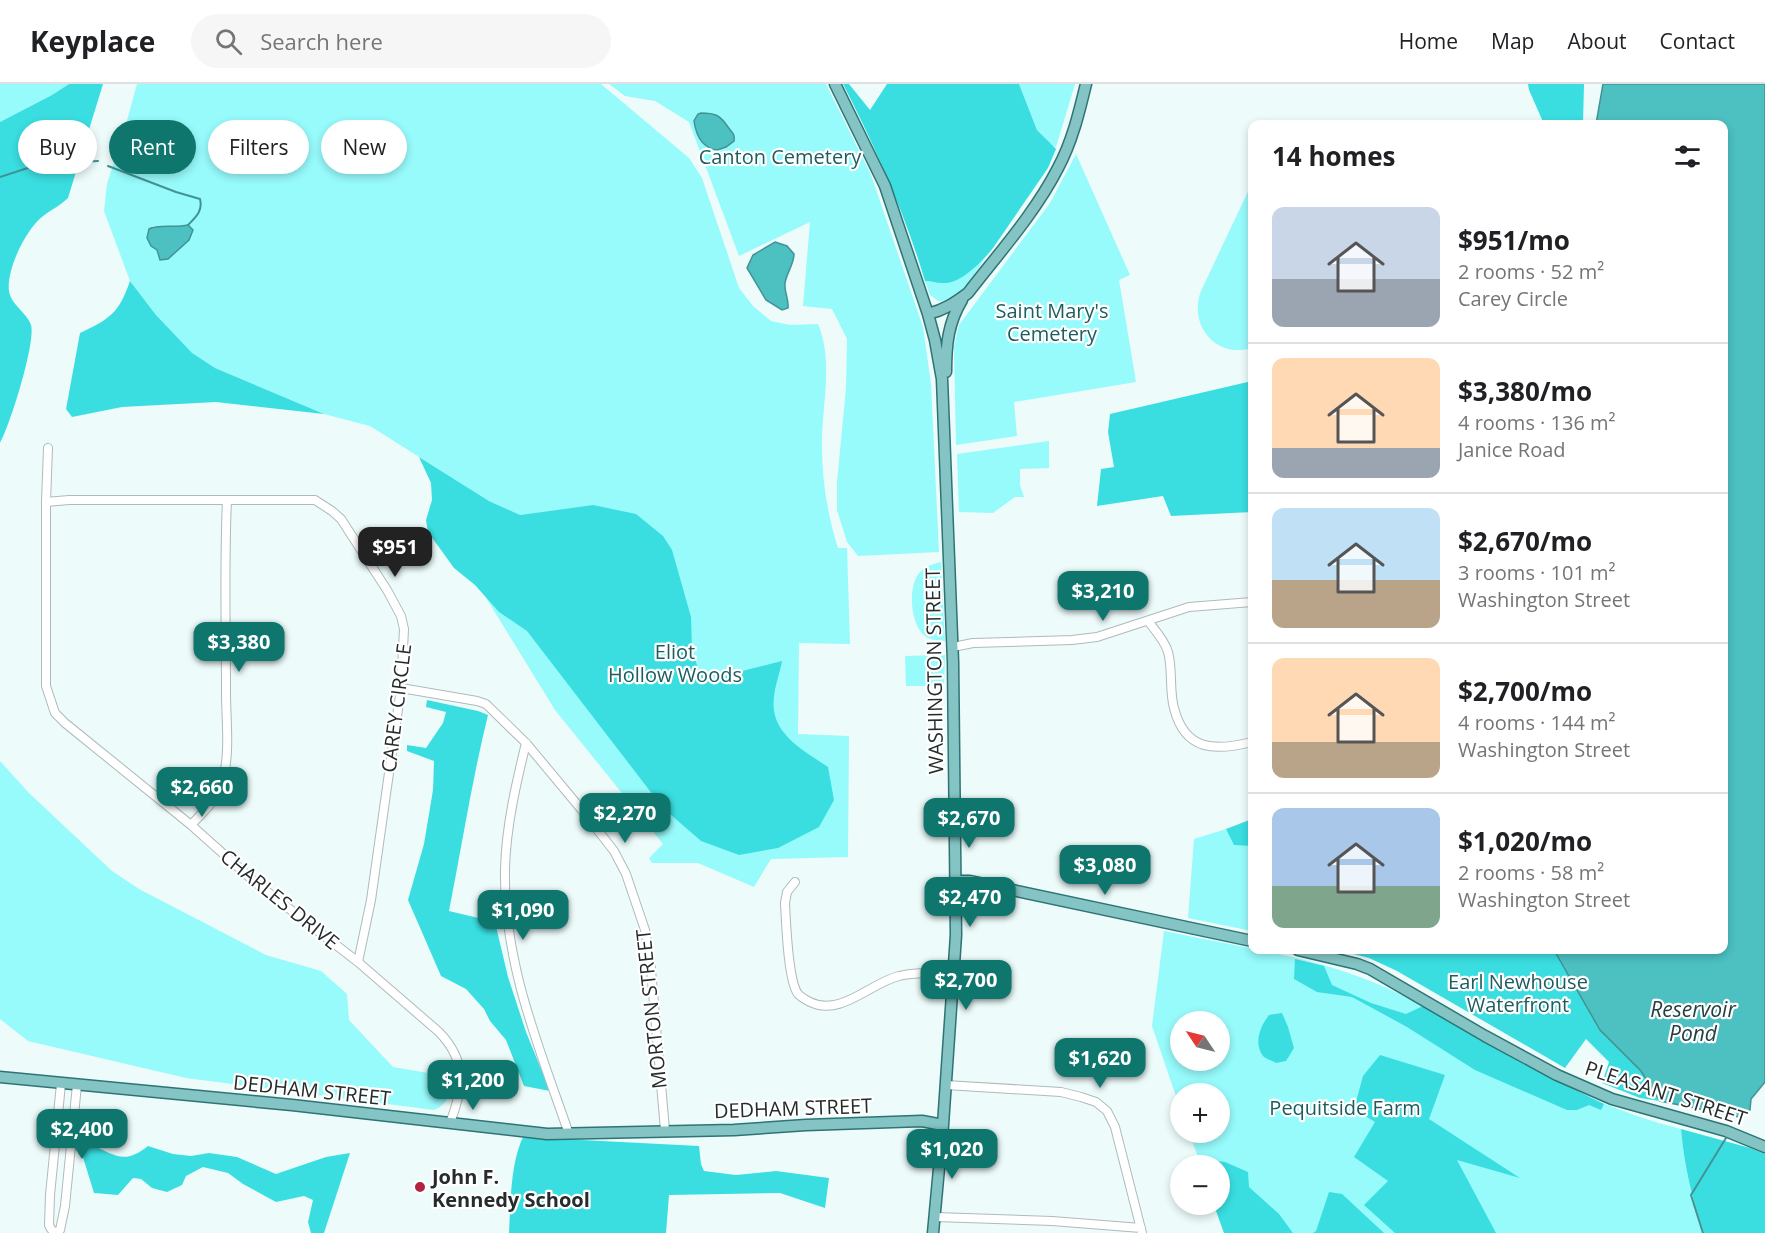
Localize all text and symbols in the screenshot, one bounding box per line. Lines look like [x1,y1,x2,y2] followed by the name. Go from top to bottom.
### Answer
[191,14,611,68] search box
[30,22,155,60] text: Keyplace
[212,25,245,58] icon: search
[260,26,383,56] text: Search here
[1399,27,1458,55] text: Home
[1491,27,1534,55] text: Map
[1567,27,1627,55] text: About
[1660,27,1735,55] text: Contact
[18,120,97,174] chip: Buy
[109,120,196,174] chip: Rent
[208,120,309,174] chip: Filters
[321,120,407,174] chip: New
[1272,138,1396,174] text: 14 homes
[1671,140,1704,173] icon: filters
[699,143,862,170] park label: Canton Cemetery
[1458,222,1570,258] text: $951/mo
[1320,231,1392,303] icon: home
[1458,258,1604,285] text: 2 rooms · 52 m²
[1458,285,1568,312] text: Carey Circle
[996,297,1108,347] park label: Saint Mary's Cemetery
[1458,373,1592,409] text: $3,380/mo
[1320,382,1392,454] icon: home
[1458,409,1616,436] text: 4 rooms · 136 m²
[1458,436,1566,463] text: Janice Road
[1458,523,1592,559] text: $2,670/mo
[359,527,431,578] pin: $951
[1320,532,1392,604] icon: home
[372,533,418,560] text: $951
[1458,559,1616,586] text: 3 rooms · 101 m²
[919,568,949,774] street label: WASHINGTON STREET
[1054,571,1152,622] pin: $3,210
[1072,577,1134,604] text: $3,210
[1458,586,1630,613] text: Washington Street
[190,622,288,673] pin: $3,380
[208,628,270,655] text: $3,380
[608,638,742,688] park label: Eliot Hollow Woods
[375,642,417,774] street label: CAREY CIRCLE
[1458,673,1592,709] text: $2,700/mo
[1320,682,1392,754] icon: home
[1458,709,1616,736] text: 4 rooms · 144 m²
[1458,736,1630,763] text: Washington Street
[153,767,251,818] pin: $2,660
[171,773,233,800] text: $2,660
[576,793,674,844] pin: $2,270
[920,798,1018,849] pin: $2,670
[594,799,656,826] text: $2,270
[938,804,1000,831] text: $2,670
[1458,823,1592,859] text: $1,020/mo
[1320,832,1392,904] icon: home
[215,843,345,955] street label: CHARLES DRIVE
[1056,845,1154,896] pin: $3,080
[1074,851,1136,878] text: $3,080
[1458,859,1604,886] text: 2 rooms · 58 m²
[921,877,1019,928] pin: $2,470
[939,883,1001,910] text: $2,470
[1458,886,1630,913] text: Washington Street
[474,890,572,941] pin: $1,090
[492,896,554,923] text: $1,090
[629,928,673,1090] street label: MORTON STREET
[917,960,1015,1011] pin: $2,700
[935,966,997,993] text: $2,700
[1448,968,1588,1018] park label: Earl Newhouse Waterfront
[1650,995,1736,1047] water label: Reservoir Pond
[1170,1011,1230,1071] north arrow
[1170,1011,1230,1215] map controls
[1051,1038,1149,1089] pin: $1,620
[1069,1044,1131,1071] text: $1,620
[1582,1054,1750,1132] street label: PLEASANT STREET
[424,1060,522,1111] pin: $1,200
[442,1066,504,1093] text: $1,200
[232,1068,392,1112] street label: DEDHAM STREET
[1170,1083,1230,1143] button: +
[713,1092,873,1124] street label: DEDHAM STREET
[1269,1094,1421,1121] park label: Pequitside Farm
[33,1109,131,1160] pin: $2,400
[51,1115,113,1142] text: $2,400
[903,1129,1001,1180] pin: $1,020
[921,1135,983,1162] text: $1,020
[1170,1155,1230,1215] button: −
[430,1163,590,1213] place label: John F. Kennedy School
[413,1180,427,1194] marker: John F. Kennedy School

